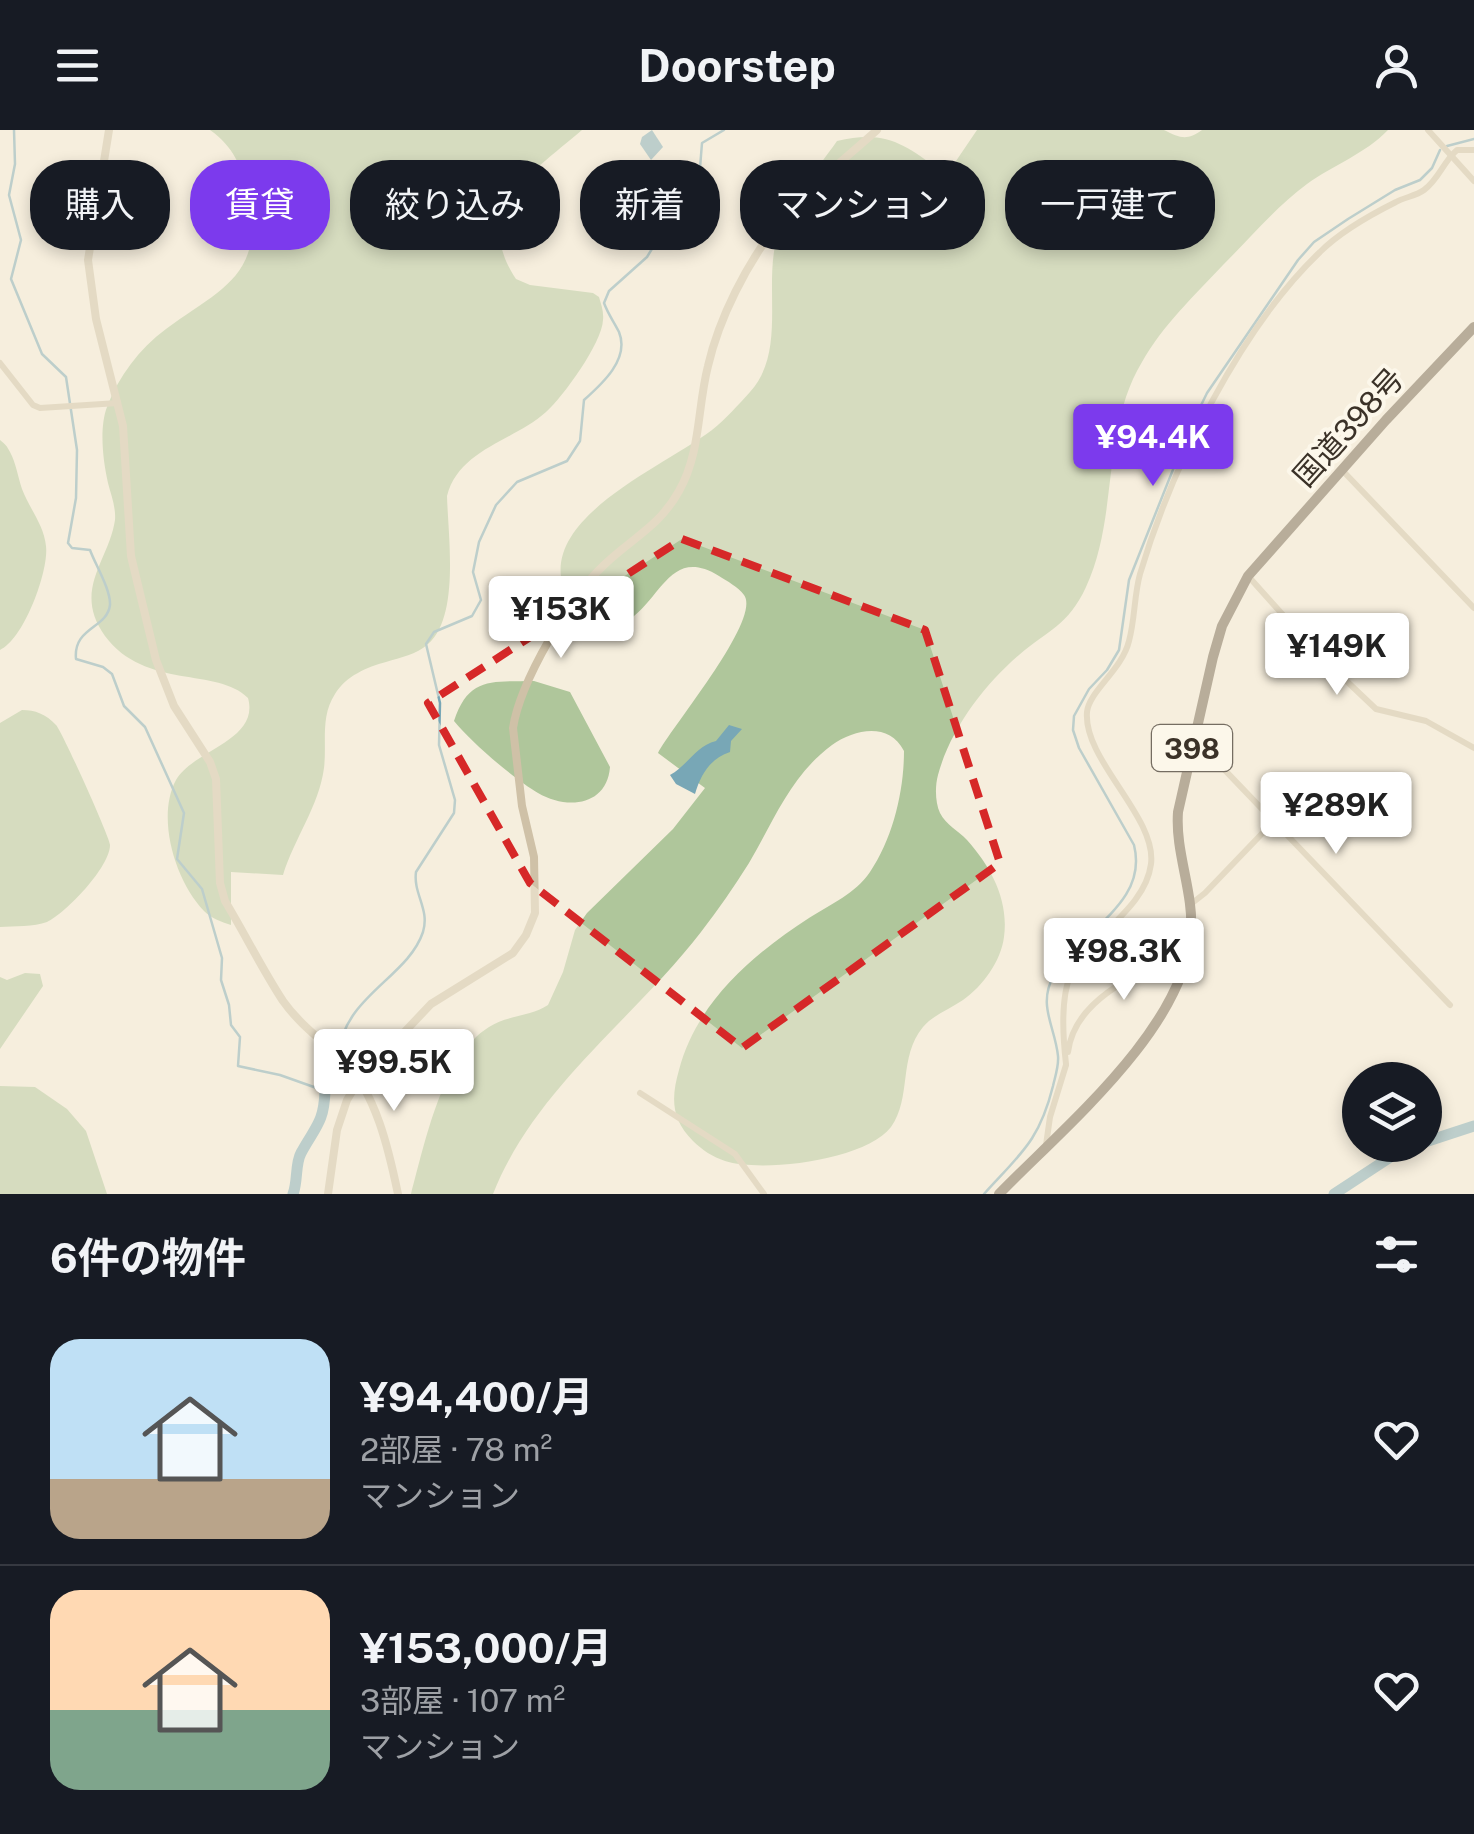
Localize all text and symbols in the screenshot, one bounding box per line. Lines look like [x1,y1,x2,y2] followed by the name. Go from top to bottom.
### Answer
[50,38,105,93] icon: menu
[1369,38,1424,93] icon: person
[638,39,836,92] text: Doorstep
[30,160,170,250] chip: 購入
[190,160,330,250] chip: 賃貸
[350,160,560,250] chip: 絞り込み
[580,160,720,250] chip: 新着
[740,160,985,250] chip: マンション
[1005,160,1215,250] chip: 一戸建て
[1286,360,1410,494] street label: 国道398号
[1072,404,1234,489] pin: ¥94.4K
[1095,418,1211,455] text: ¥94.4K
[491,576,631,661] pin: ¥153K
[511,590,611,627] text: ¥153K
[1267,613,1407,698] pin: ¥149K
[1287,627,1387,664] text: ¥149K
[1152,725,1232,771] road number: 398
[1266,772,1406,857] pin: ¥289K
[1283,786,1389,823] text: ¥289K
[1043,918,1205,1003] pin: ¥98.3K
[1066,932,1182,969] text: ¥98.3K
[313,1029,475,1114] pin: ¥99.5K
[336,1043,452,1080] text: ¥99.5K
[1342,1062,1442,1162] map controls
[1342,1062,1442,1162] button: layers
[1369,1227,1424,1282] icon: filters
[50,1233,246,1282] text: 6件の物件
[360,1372,594,1421] text: ¥94,400/月
[130,1379,250,1499] icon: home
[1369,1412,1424,1467] icon: heart
[360,1431,552,1468] text: 2部屋 · 78 m²
[360,1477,520,1514] text: マンション
[360,1623,613,1672] text: ¥153,000/月
[130,1630,250,1750] icon: home
[1369,1663,1424,1718] icon: heart
[360,1682,565,1719] text: 3部屋 · 107 m²
[360,1728,520,1765] text: マンション

